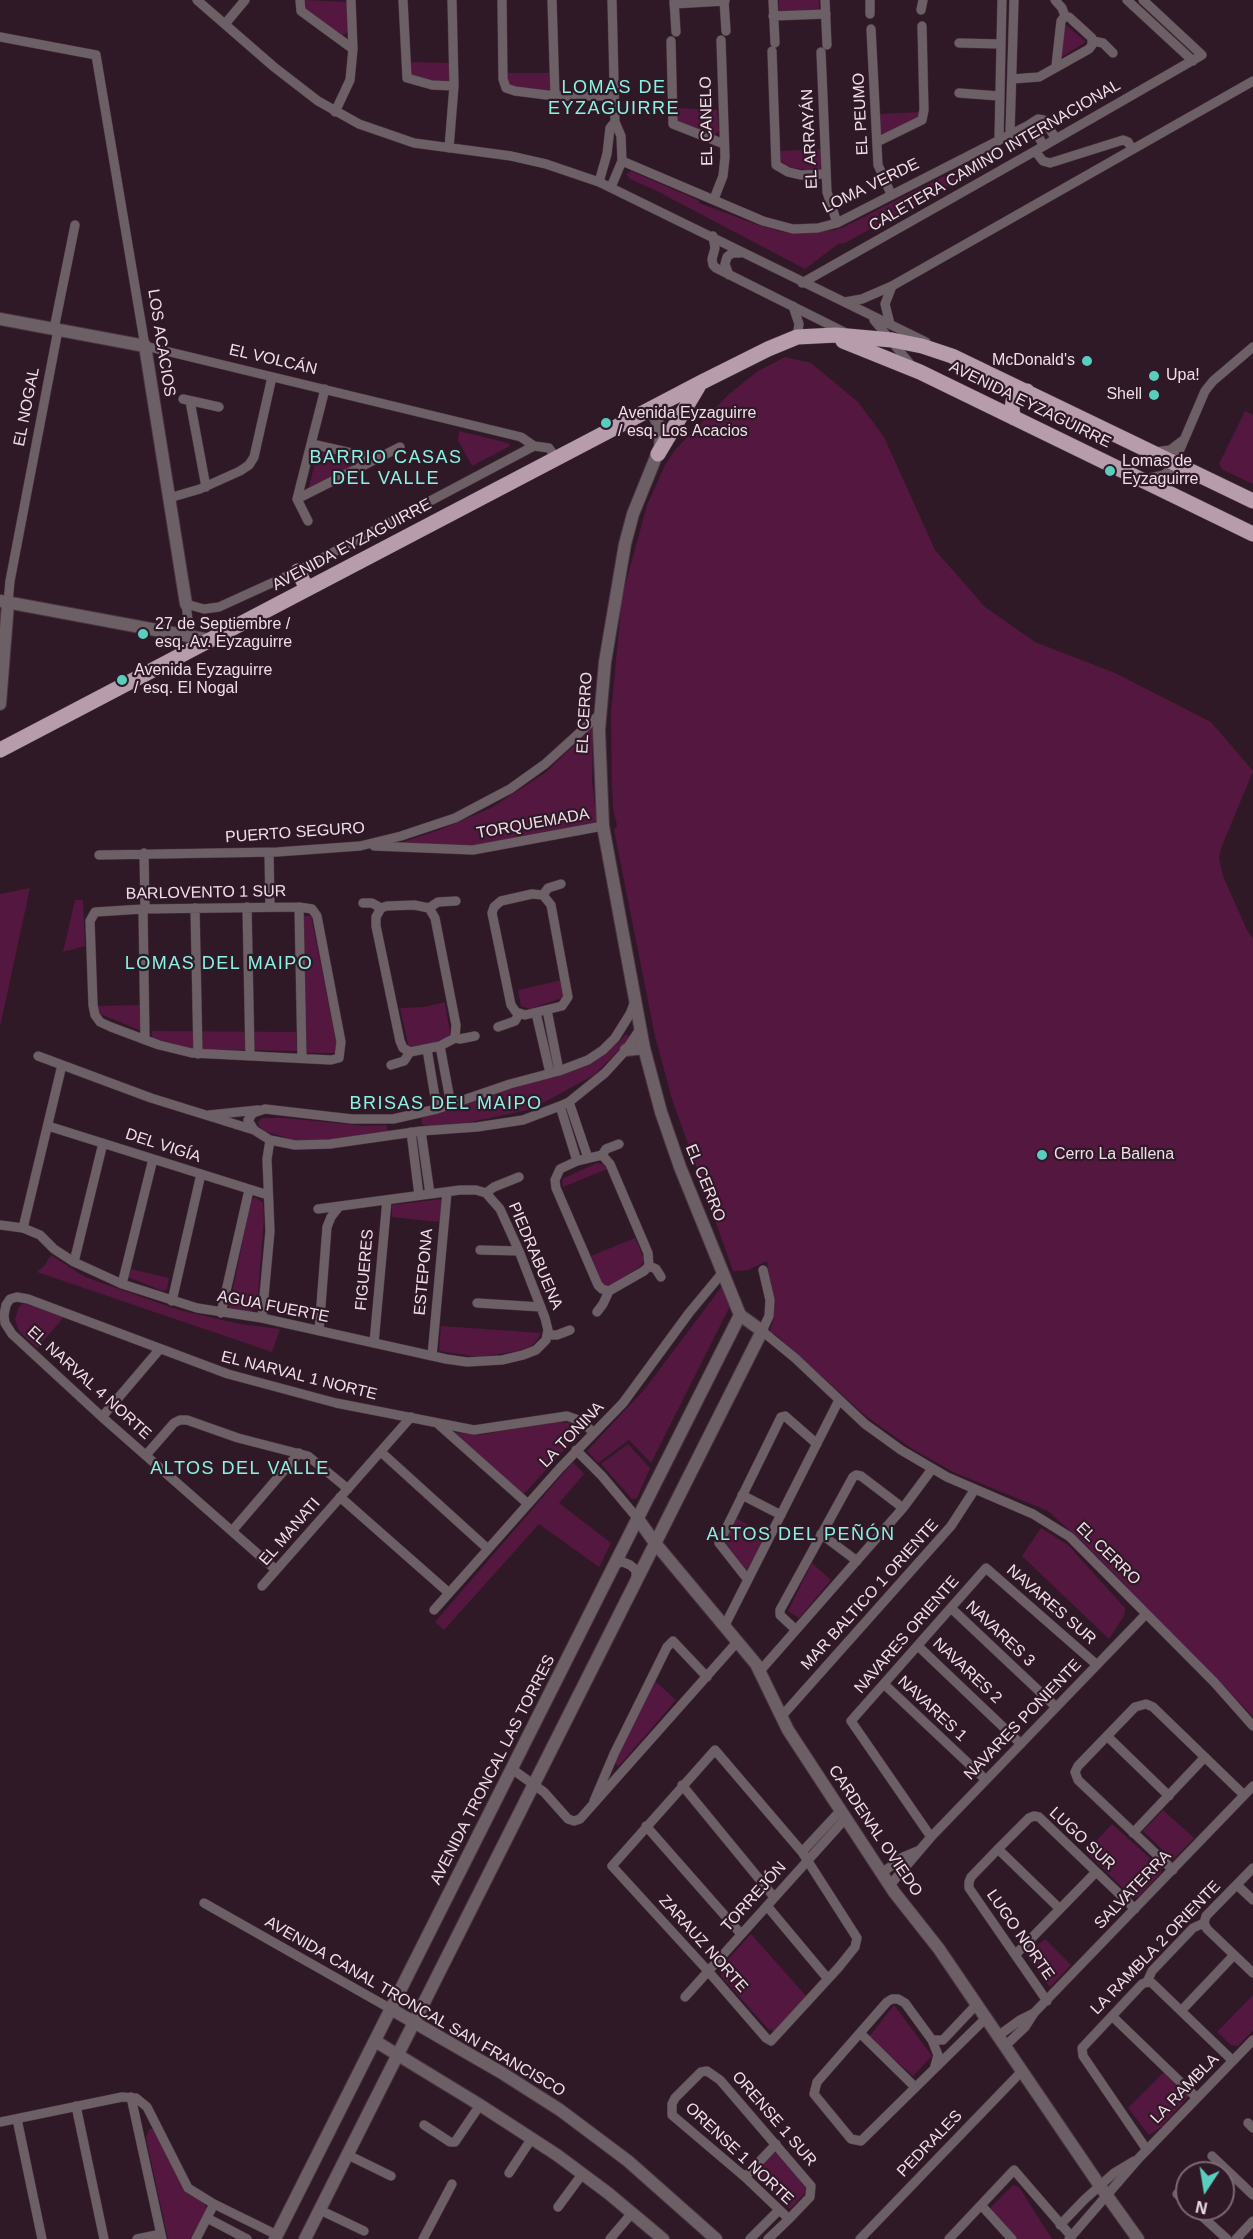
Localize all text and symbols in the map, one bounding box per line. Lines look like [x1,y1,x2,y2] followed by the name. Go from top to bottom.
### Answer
[849,72,873,156] street label: EL PEUMO
[697,76,717,166] street label: EL CANELO
[866,76,1124,236] street label: CALETERA CAMINO INTERNACIONAL
[548,77,680,119] district label: LOMAS DE EYZAGUIRRE
[798,88,822,190] street label: EL ARRAYÁN
[820,154,922,218] street label: LOMA VERDE
[143,288,179,398] street label: LOS ACACIOS
[227,341,319,379] street label: EL VOLCÁN
[992,351,1075,371] place label: McDonald's
[1080,354,1094,368] marker: McDonald's
[946,357,1114,453] street label: AVENIDA EYZAGUIRRE
[10,366,44,448] street label: EL NOGAL
[1166,366,1200,386] place label: Upa!
[1147,369,1161,383] marker: Upa!
[1106,385,1142,405] place label: Shell
[1147,388,1161,402] marker: Shell
[618,404,756,442] place label: Avenida Eyzaguirre / esq. Los Acacios
[599,416,613,430] marker: Avenida Eyzaguirre / esq. Los Acacios
[309,447,463,490] district label: BARRIO CASAS DEL VALLE
[1122,452,1198,490] place label: Lomas de Eyzaguirre
[1103,464,1117,478] marker: Lomas de Eyzaguirre
[269,495,435,595] street label: AVENIDA EYZAGUIRRE
[155,615,292,653] place label: 27 de Septiembre / esq. Av. Eyzaguirre
[136,627,150,641] marker: 27 de Septiembre / esq. Av. Eyzaguirre
[134,661,272,699] place label: Avenida Eyzaguirre / esq. El Nogal
[573,672,597,754] street label: EL CERRO
[115,673,129,687] marker: Avenida Eyzaguirre / esq. El Nogal
[475,805,591,843] street label: TORQUEMADA
[225,819,365,847] street label: PUERTO SEGURO
[126,882,286,904] street label: BARLOVENTO 1 SUR
[125,953,313,975] district label: LOMAS DEL MAIPO
[349,1093,543,1115] district label: BRISAS DEL MAIPO
[123,1125,203,1167] street label: DEL VIGÍA
[681,1141,729,1225] street label: EL CERRO
[1054,1145,1174,1165] place label: Cerro La Ballena
[1035,1148,1049,1162] marker: Cerro La Ballena
[504,1199,566,1313] street label: PIEDRABUENA
[352,1228,378,1312] street label: FIGUERES
[411,1228,437,1316] street label: ESTEPONA
[215,1287,331,1327] street label: AGUA FUERTE
[23,1322,155,1444] street label: EL NARVAL 4 NORTE
[219,1347,379,1405] street label: EL NARVAL 1 NORTE
[536,1398,608,1472] street label: LA TONINA
[150,1458,330,1480] district label: ALTOS DEL VALLE
[255,1494,325,1570] street label: EL MANATI
[797,1516,943,1674] street label: MAR BALTICO 1 ORIENTE
[1072,1519,1144,1589] street label: EL CERRO
[707,1524,895,1546] district label: ALTOS DEL PEÑÓN
[1002,1561,1100,1649] street label: NAVARES SUR
[851,1572,963,1698] street label: NAVARES ORIENTE
[961,1597,1039,1671] street label: NAVARES 3
[928,1634,1006,1708] street label: NAVARES 2
[426,1652,560,1888] street label: AVENIDA TRONCAL LAS TORRES
[960,1656,1086,1784] street label: NAVARES PONIENTE
[893,1672,971,1746] street label: NAVARES 1
[824,1762,926,1900] street label: CARDENAL OVIEDO
[1045,1803,1119,1875] street label: LUGO SUR
[1091,1847,1175,1933] street label: SALVATERRA
[718,1858,790,1936] street label: TORREJÓN
[1087,1877,1225,2019] street label: LA RAMBLA 2 ORIENTE
[982,1886,1058,1984] street label: LUGO NORTE
[654,1891,752,1997] street label: ZARAUZ NORTE
[261,1913,569,2101] street label: AVENIDA CANAL TRONCAL SAN FRANCISCO
[1147,2050,1223,2128] street label: LA RAMBLA
[728,2068,820,2170] street label: ORENSE 1 SUR
[681,2099,797,2209] street label: ORENSE 1 NORTE
[893,2107,967,2181] street label: PEDRALES
[1175,2161,1235,2221] north arrow
[1194,2198,1209,2217] text: N

